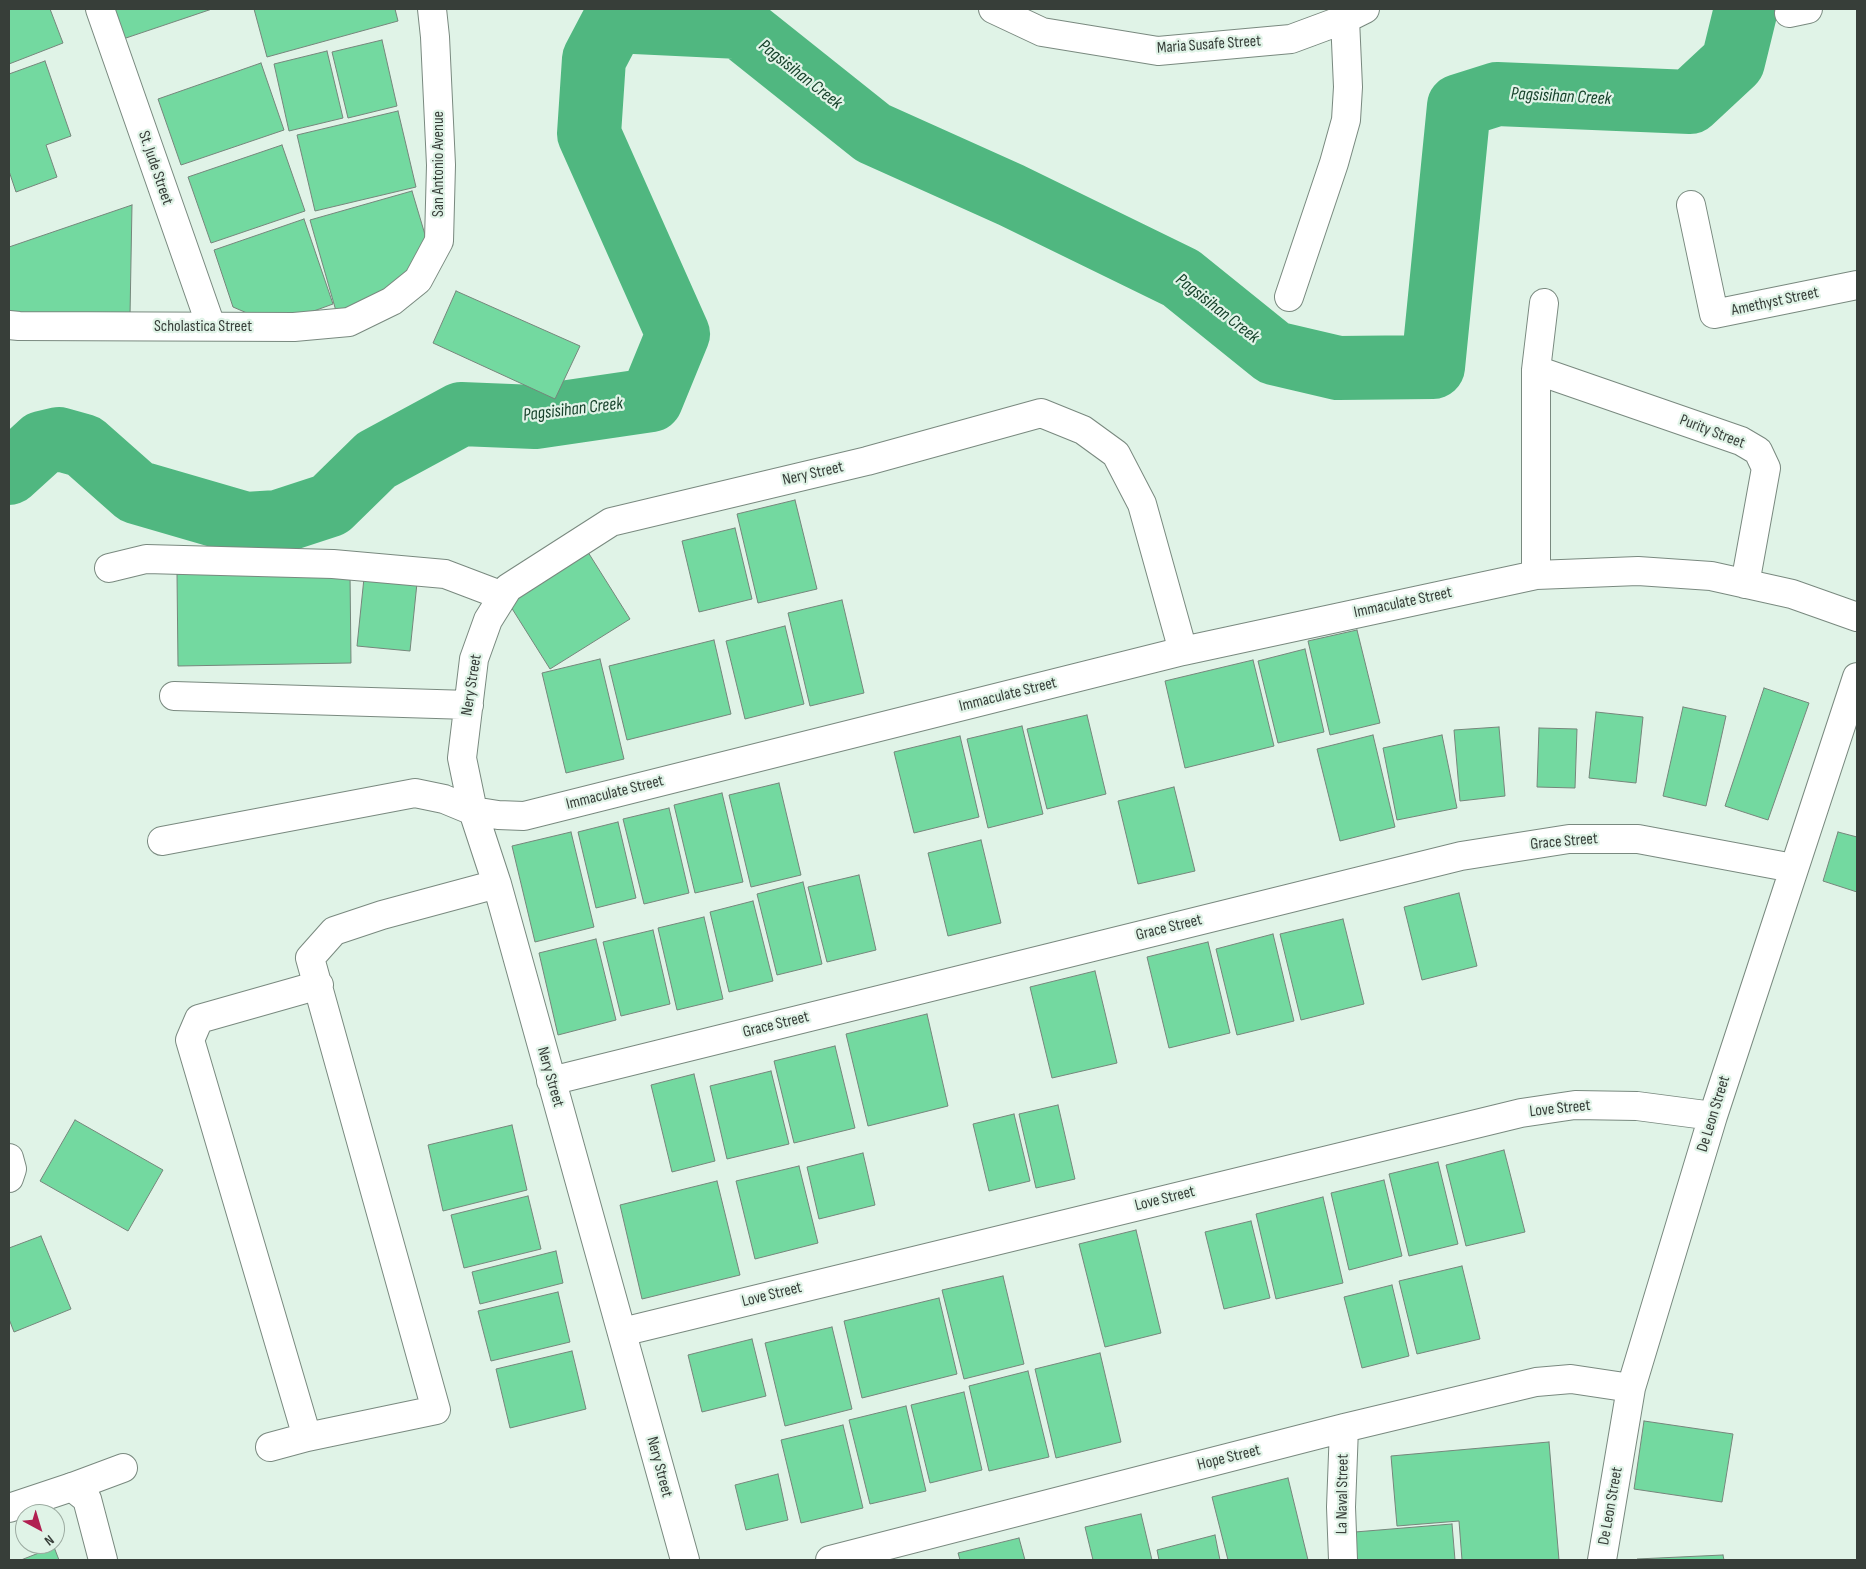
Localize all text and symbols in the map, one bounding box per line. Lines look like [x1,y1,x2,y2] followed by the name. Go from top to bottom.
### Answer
[1156,32,1262,58] street label: Maria Susafe Street
[754,36,846,114] water label: Pagsisihan Creek
[1510,84,1612,110] water label: Pagsisihan Creek
[429,111,449,217] street label: San Antonio Avenue
[133,129,177,207] street label: St. Jude Street
[1171,270,1263,348] water label: Pagsisihan Creek
[1730,283,1820,321] street label: Amethyst Street
[154,317,252,337] street label: Scholastica Street
[522,393,624,427] water label: Pagsisihan Creek
[1677,411,1747,453] street label: Purity Street
[781,458,845,490] street label: Nery Street
[1352,583,1454,623] street label: Immaculate Street
[458,653,486,717] street label: Nery Street
[957,674,1059,716] street label: Immaculate Street
[564,772,666,814] street label: Immaculate Street
[1529,829,1599,855] street label: Grace Street
[1134,911,1204,945] street label: Grace Street
[741,1008,811,1042] street label: Grace Street
[532,1045,568,1109] street label: Nery Street
[1693,1074,1735,1154] street label: De Leon Street
[1529,1096,1591,1122] street label: Love Street
[1133,1182,1197,1216] street label: Love Street
[740,1278,804,1312] street label: Love Street
[642,1435,676,1499] street label: Nery Street
[1196,1441,1262,1475] street label: Hope Street
[1333,1454,1353,1534] street label: La Naval Street
[1595,1466,1627,1546] street label: De Leon Street
[15,1504,65,1554] north arrow
[41,1531,57,1549] text: N

